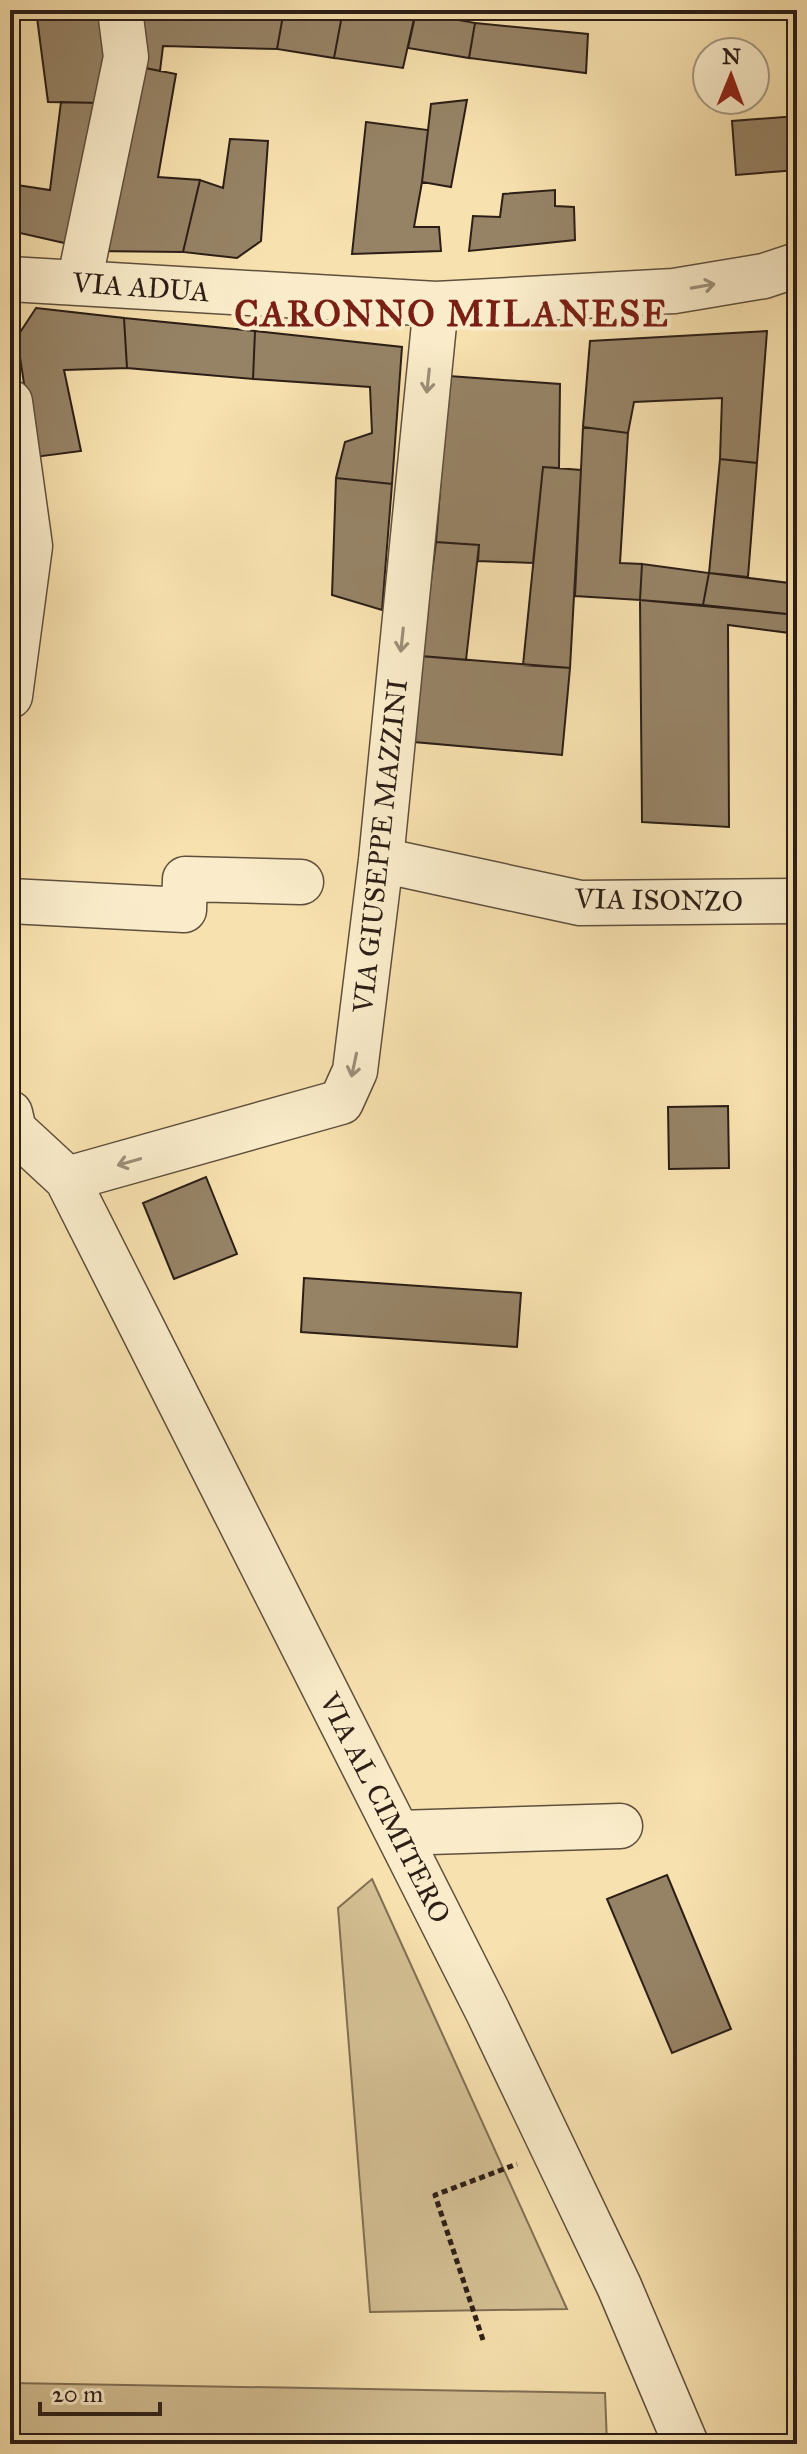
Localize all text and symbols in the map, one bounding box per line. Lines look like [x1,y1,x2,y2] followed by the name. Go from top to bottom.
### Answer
[691,36,771,116] north arrow
[722,43,741,70] text: N
[70,265,211,309] street label: VIA ADUA
[689,278,715,293] one-way arrow
[234,292,670,336] district label: CARONNO MILANESE
[420,367,435,394] one-way arrow
[395,626,410,653] one-way arrow
[345,677,415,1016] street label: VIA GIUSEPPE MAZZINI
[574,881,743,919] street label: VIA ISONZO
[346,1052,361,1077] one-way arrow
[117,1155,143,1170] one-way arrow
[311,1686,458,1929] street label: VIA AL CIMITERO
[40,2366,160,2416] scale bar
[52,2379,103,2409] text: 20 m

